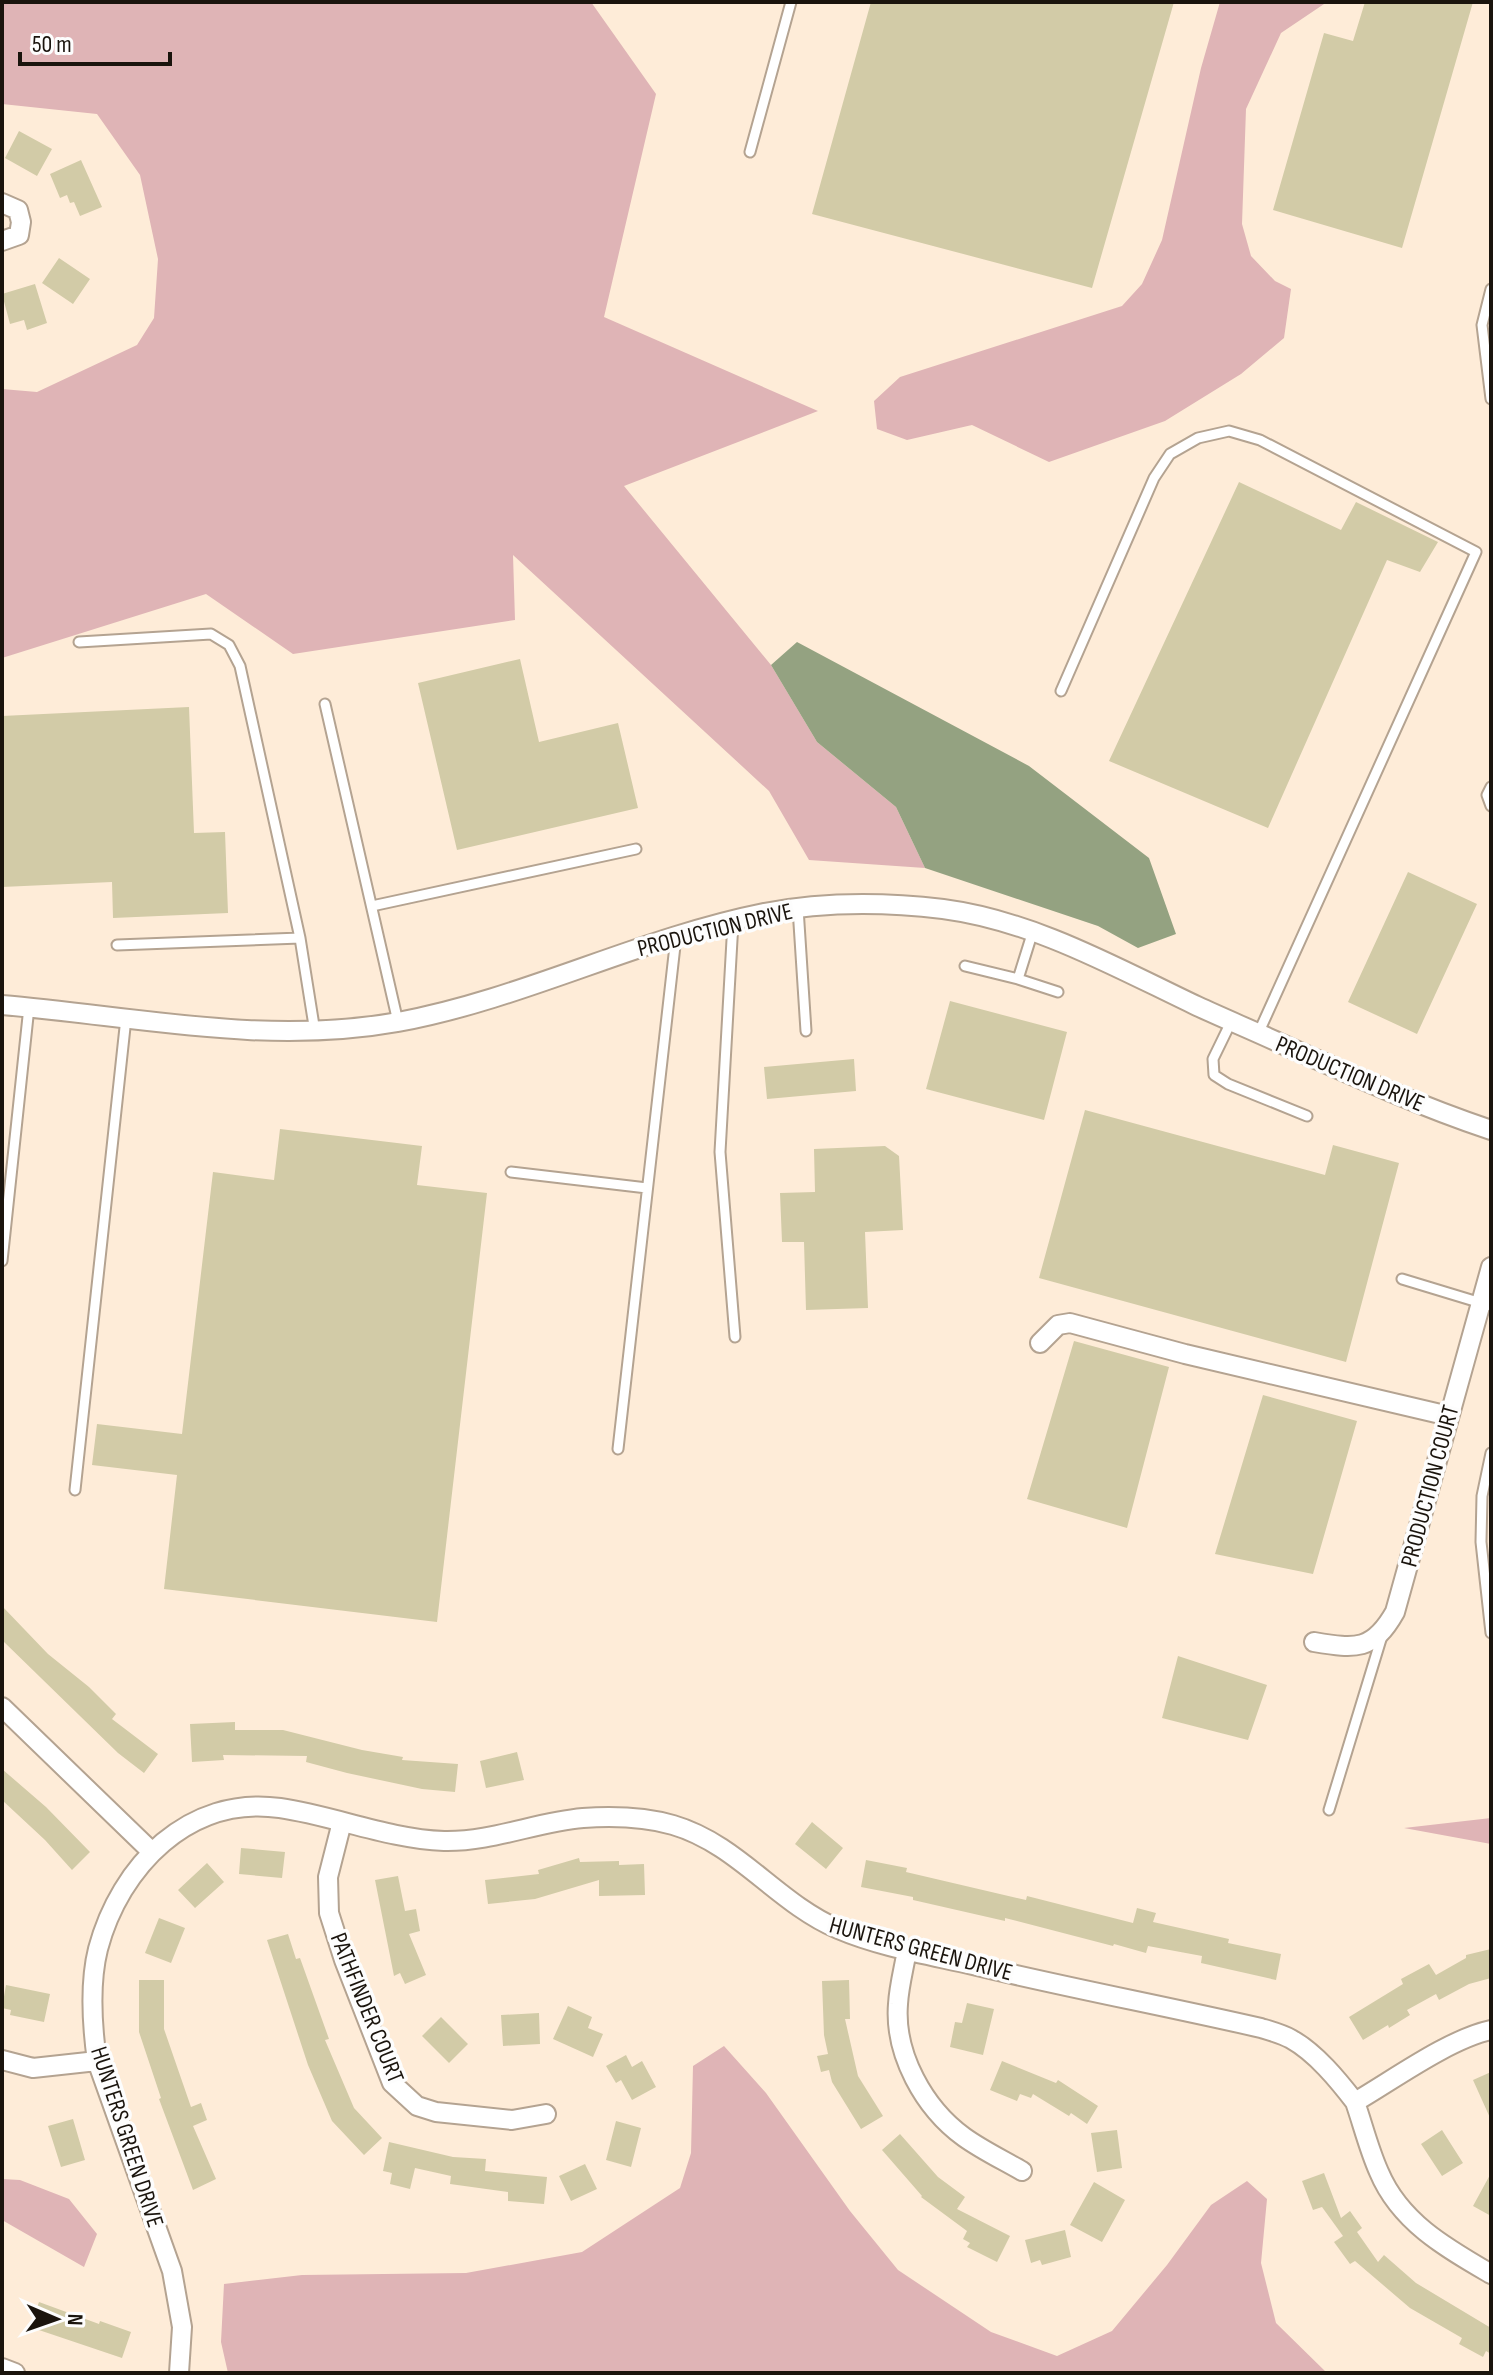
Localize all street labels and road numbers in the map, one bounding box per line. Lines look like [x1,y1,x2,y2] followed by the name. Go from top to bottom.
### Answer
[634,897,796,963] street label: PRODUCTION DRIVE
[1271,1030,1429,1118] street label: PRODUCTION DRIVE
[1394,1402,1466,1570] street label: PRODUCTION COURT
[826,1911,1016,1987] street label: HUNTERS GREEN DRIVE
[324,1929,410,2088] street label: PATHFINDER COURT
[84,2043,170,2231] street label: HUNTERS GREEN DRIVE

